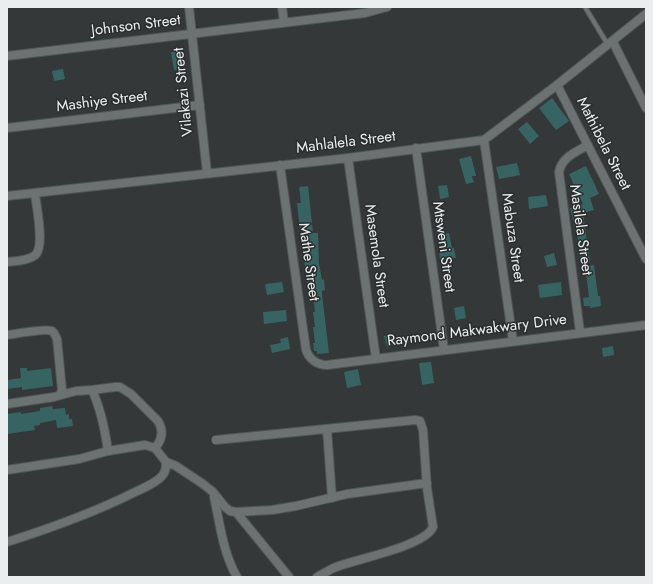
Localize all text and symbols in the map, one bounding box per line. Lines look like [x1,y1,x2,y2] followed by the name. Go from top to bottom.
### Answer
[90,12,182,40] street label: Johnson Street
[170,47,198,137] street label: Vilakazi Street
[55,87,149,117] street label: Mashiye Street
[572,94,634,194] street label: Mathibela Street
[295,128,397,158] street label: Mahlalela Street
[565,183,595,277] street label: Masilela Street
[497,192,527,284] street label: Mabuza Street
[428,200,458,294] street label: Mtsweni Street
[360,203,392,309] street label: Masemola Street
[294,222,322,302] street label: Mathe Street
[386,311,568,351] street label: Raymond Makwakwary Drive

